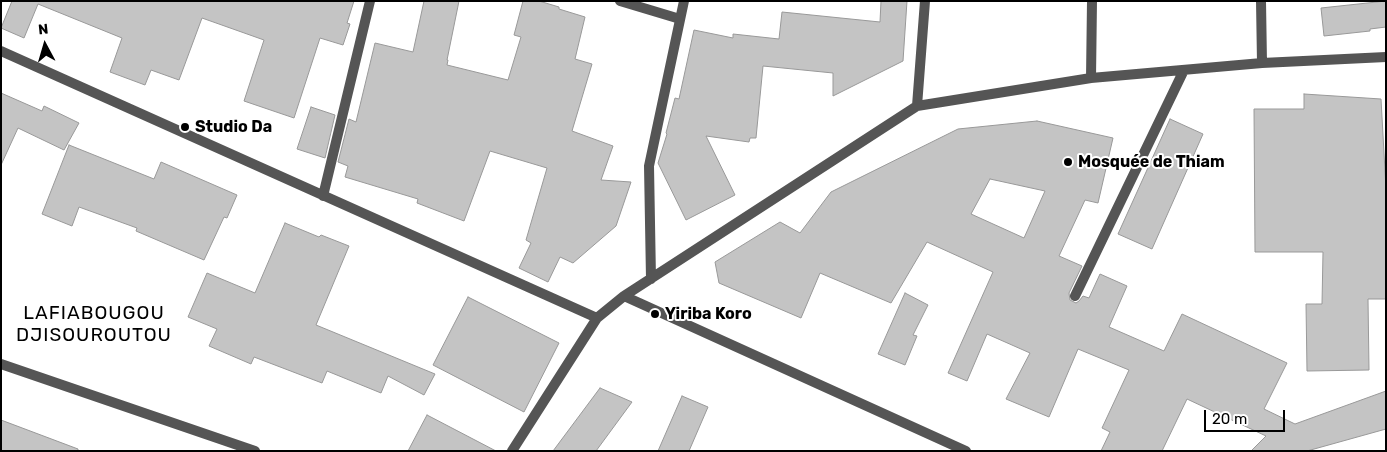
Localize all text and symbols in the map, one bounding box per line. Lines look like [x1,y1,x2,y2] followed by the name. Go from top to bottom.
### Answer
[20,20,70,70] north arrow
[37,21,49,39] text: N
[195,117,272,137] place label: Studio Da
[179,121,191,133] marker: Studio Da
[1078,152,1225,172] place label: Mosquée de Thiam
[1062,156,1074,168] marker: Mosquée de Thiam
[15,303,173,347] district label: LAFIABOUGOU DJISOUROUTOU
[665,304,752,324] place label: Yiriba Koro
[649,308,661,320] marker: Yiriba Koro
[1207,400,1288,432] scale bar
[1212,410,1247,428] text: 20 m

